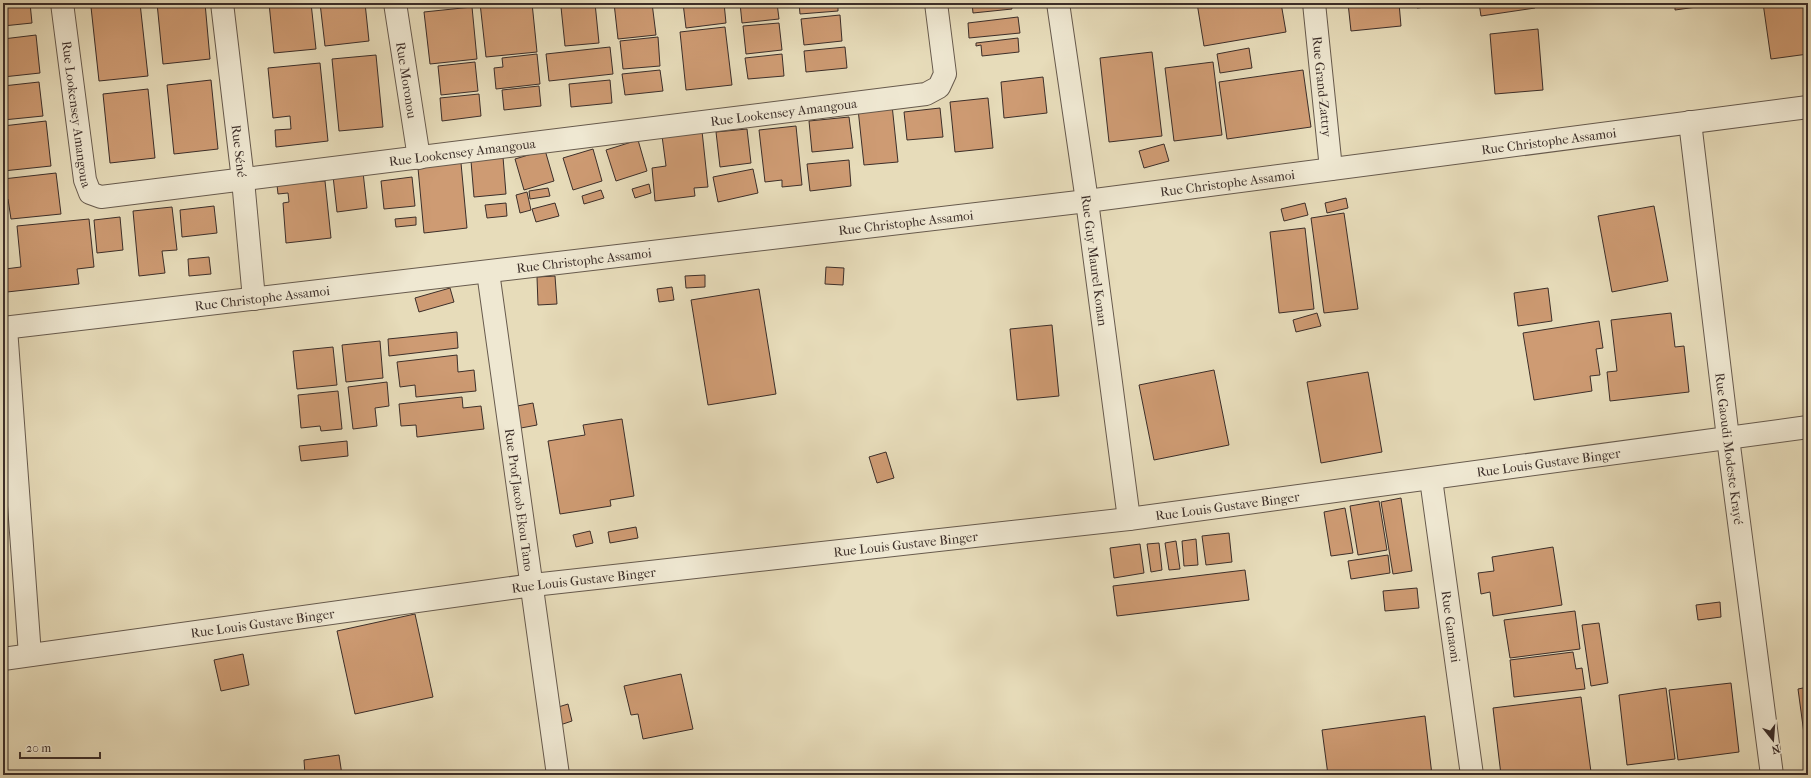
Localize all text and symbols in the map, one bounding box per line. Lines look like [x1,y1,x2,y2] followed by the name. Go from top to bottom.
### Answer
[1309,36,1335,139] street label: Rue Grand-Zattry
[59,40,95,191] street label: Rue Lookensey Amangoua
[393,41,420,120] street label: Rue Moronou
[709,96,859,129] street label: Rue Lookensey Amangoua
[228,124,250,179] street label: Rue Séné
[1480,125,1617,158] street label: Rue Christophe Assamoi
[388,136,537,169] street label: Rue Lookensey Amangoua
[1159,167,1296,199] street label: Rue Christophe Assamoi
[1078,194,1110,327] street label: Rue Guy Maurel Konan
[838,207,974,238] street label: Rue Christophe Assamoi
[516,245,653,276] street label: Rue Christophe Assamoi
[194,283,331,313] street label: Rue Christophe Assamoi
[1712,372,1746,526] street label: Rue Gaoudi Modeste Krayé
[502,428,537,573] street label: Rue Prof Jacob Ekou Tano
[1476,445,1622,480] street label: Rue Louis Gustave Binger
[1154,489,1301,523] street label: Rue Louis Gustave Binger
[833,529,979,560] street label: Rue Louis Gustave Binger
[511,564,657,596] street label: Rue Louis Gustave Binger
[1439,590,1463,664] street label: Rue Ganaoni
[190,606,336,641] street label: Rue Louis Gustave Binger
[1753,720,1793,760] north arrow
[20,734,100,760] scale bar
[26,741,51,755] text: 20 m
[1769,742,1782,757] text: N

